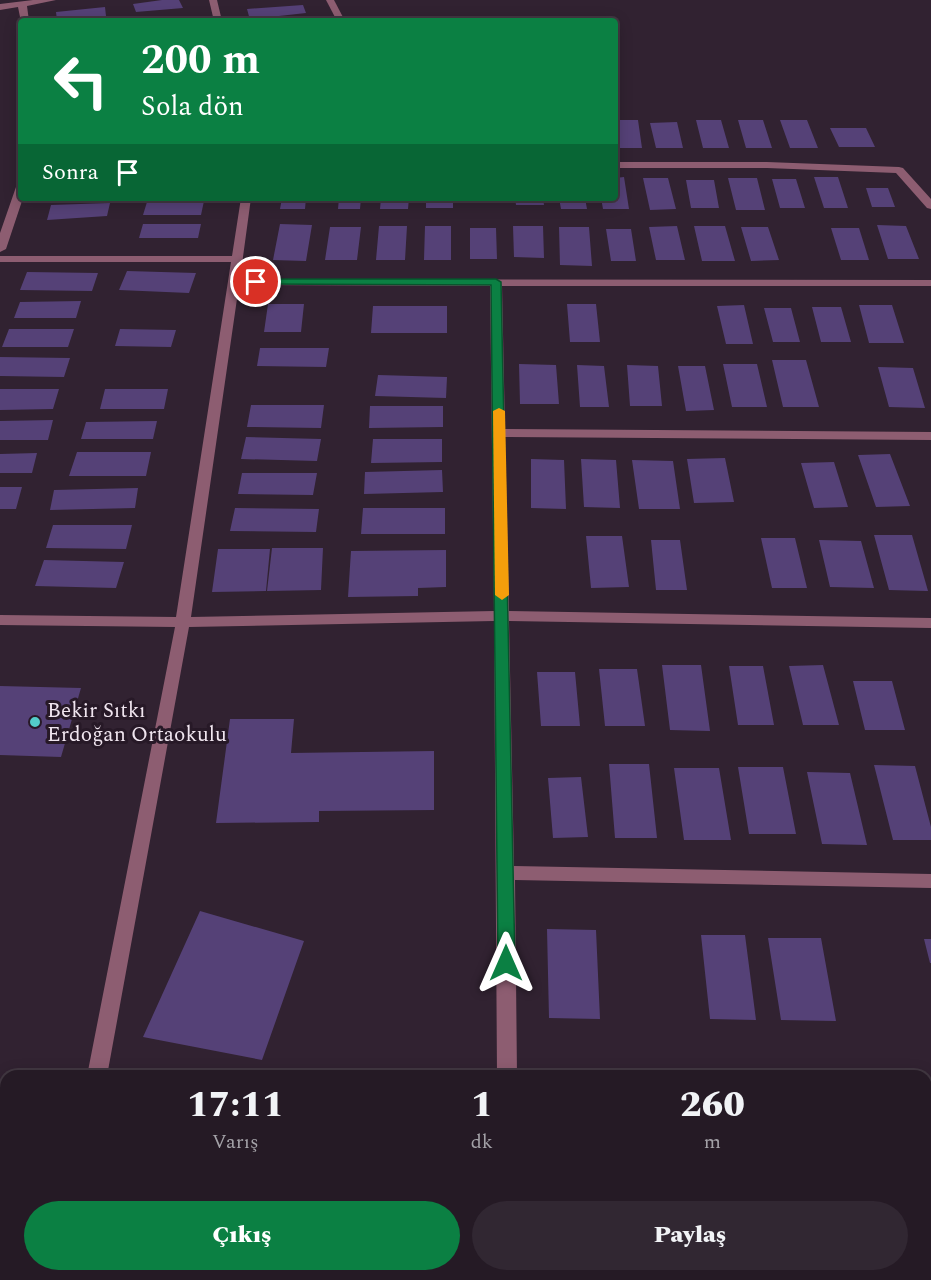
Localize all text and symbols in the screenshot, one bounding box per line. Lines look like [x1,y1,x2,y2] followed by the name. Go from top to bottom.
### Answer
[141,29,260,92] text: 200 m
[42,42,120,120] icon: left
[141,86,244,128] text: Sola dön
[42,156,99,189] text: Sonra
[111,156,144,189] icon: arrive
[230,256,281,307] pin
[239,265,272,298] icon: arrive
[47,695,227,751] place label: Bekir Sıtkı Erdoğan Ortaokulu
[28,715,42,729] marker: Bekir Sıtkı Erdoğan Ortaokulu
[474,931,538,995] position arrow
[187,1078,284,1133] text: 17:11
[471,1078,493,1133] text: 1
[680,1078,745,1133] text: 260
[212,1127,259,1157] text: Varış
[471,1127,493,1157] text: dk
[704,1127,721,1157] text: m
[24,1201,460,1270] button: Çıkış
[472,1201,908,1270] button: Paylaş

